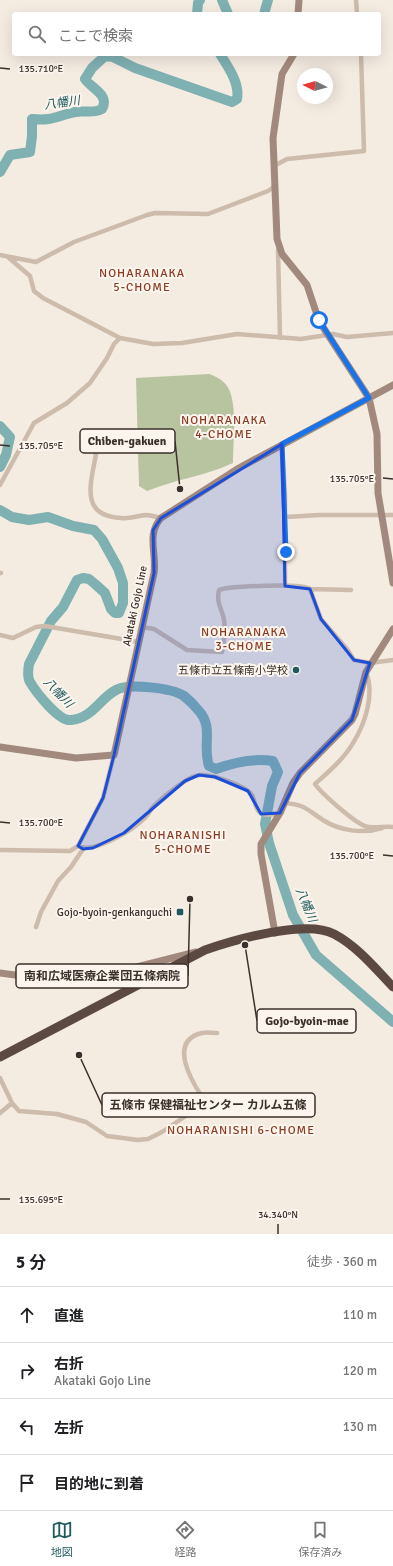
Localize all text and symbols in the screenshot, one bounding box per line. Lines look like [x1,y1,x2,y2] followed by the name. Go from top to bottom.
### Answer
[12,12,381,56] search box
[26,23,48,45] icon: search
[58,27,133,45] text: ここで検索
[19,63,64,75] text: 135.710°E
[297,68,333,104] north arrow
[43,93,83,113] water label: 八幡川
[99,266,185,295] district label: NOHARANAKA 5-CHOME
[310,311,328,329] route start
[181,413,267,442] district label: NOHARANAKA 4-CHOME
[80,429,175,453] callout: Chiben-gakuen
[88,434,167,449] text: Chiben-gakuen
[19,440,64,452] text: 135.705°E
[330,473,375,485] text: 135.705°E
[277,543,295,561] route end
[120,565,150,647] street label: Akataki Gojo Line
[201,625,287,654] district label: NOHARANAKA 3-CHOME
[178,664,288,677] place label: 五條市立五條南小学校
[291,665,301,675] marker: 五條市立五條南小学校
[40,675,77,713] water label: 八幡川
[19,817,64,829] text: 135.700°E
[140,828,227,857] district label: NOHARANISHI 5-CHOME
[330,850,375,862] text: 135.700°E
[292,885,321,926] water label: 八幡川
[57,906,172,919] place label: Gojo-byoin-genkanguchi
[175,907,185,917] marker: Gojo-byoin-genkanguchi
[16,964,188,988] callout: 南和広域医療企業団五條病院
[24,969,180,984] text: 南和広域医療企業団五條病院
[257,1009,356,1033] callout: Gojo-byoin-mae
[265,1014,349,1029] text: Gojo-byoin-mae
[102,1093,315,1117] callout: 五條市 保健福祉センター カルム五條
[109,1098,307,1113] text: 五條市 保健福祉センター カルム五條
[167,1123,315,1138] district label: NOHARANISHI 6-CHOME
[19,1194,64,1206] text: 135.695°E
[258,1209,298,1221] text: 34.340°N
[16,1252,46,1273] text: 5 分
[307,1254,377,1270] text: 徒歩 · 360 m
[16,1304,38,1326] icon: ahead
[54,1307,84,1325] text: 直進
[343,1307,377,1323] text: 110 m
[54,1355,84,1373] text: 右折
[16,1360,38,1382] icon: right
[343,1363,377,1379] text: 120 m
[54,1373,151,1389] text: Akataki Gojo Line
[16,1416,38,1438] icon: left
[54,1419,84,1437] text: 左折
[343,1419,377,1435] text: 130 m
[16,1472,38,1494] icon: arrive
[54,1475,144,1493] text: 目的地に到着
[51,1519,73,1559] tab: 地図
[174,1519,196,1559] tab: 経路
[298,1519,342,1559] tab: 保存済み

